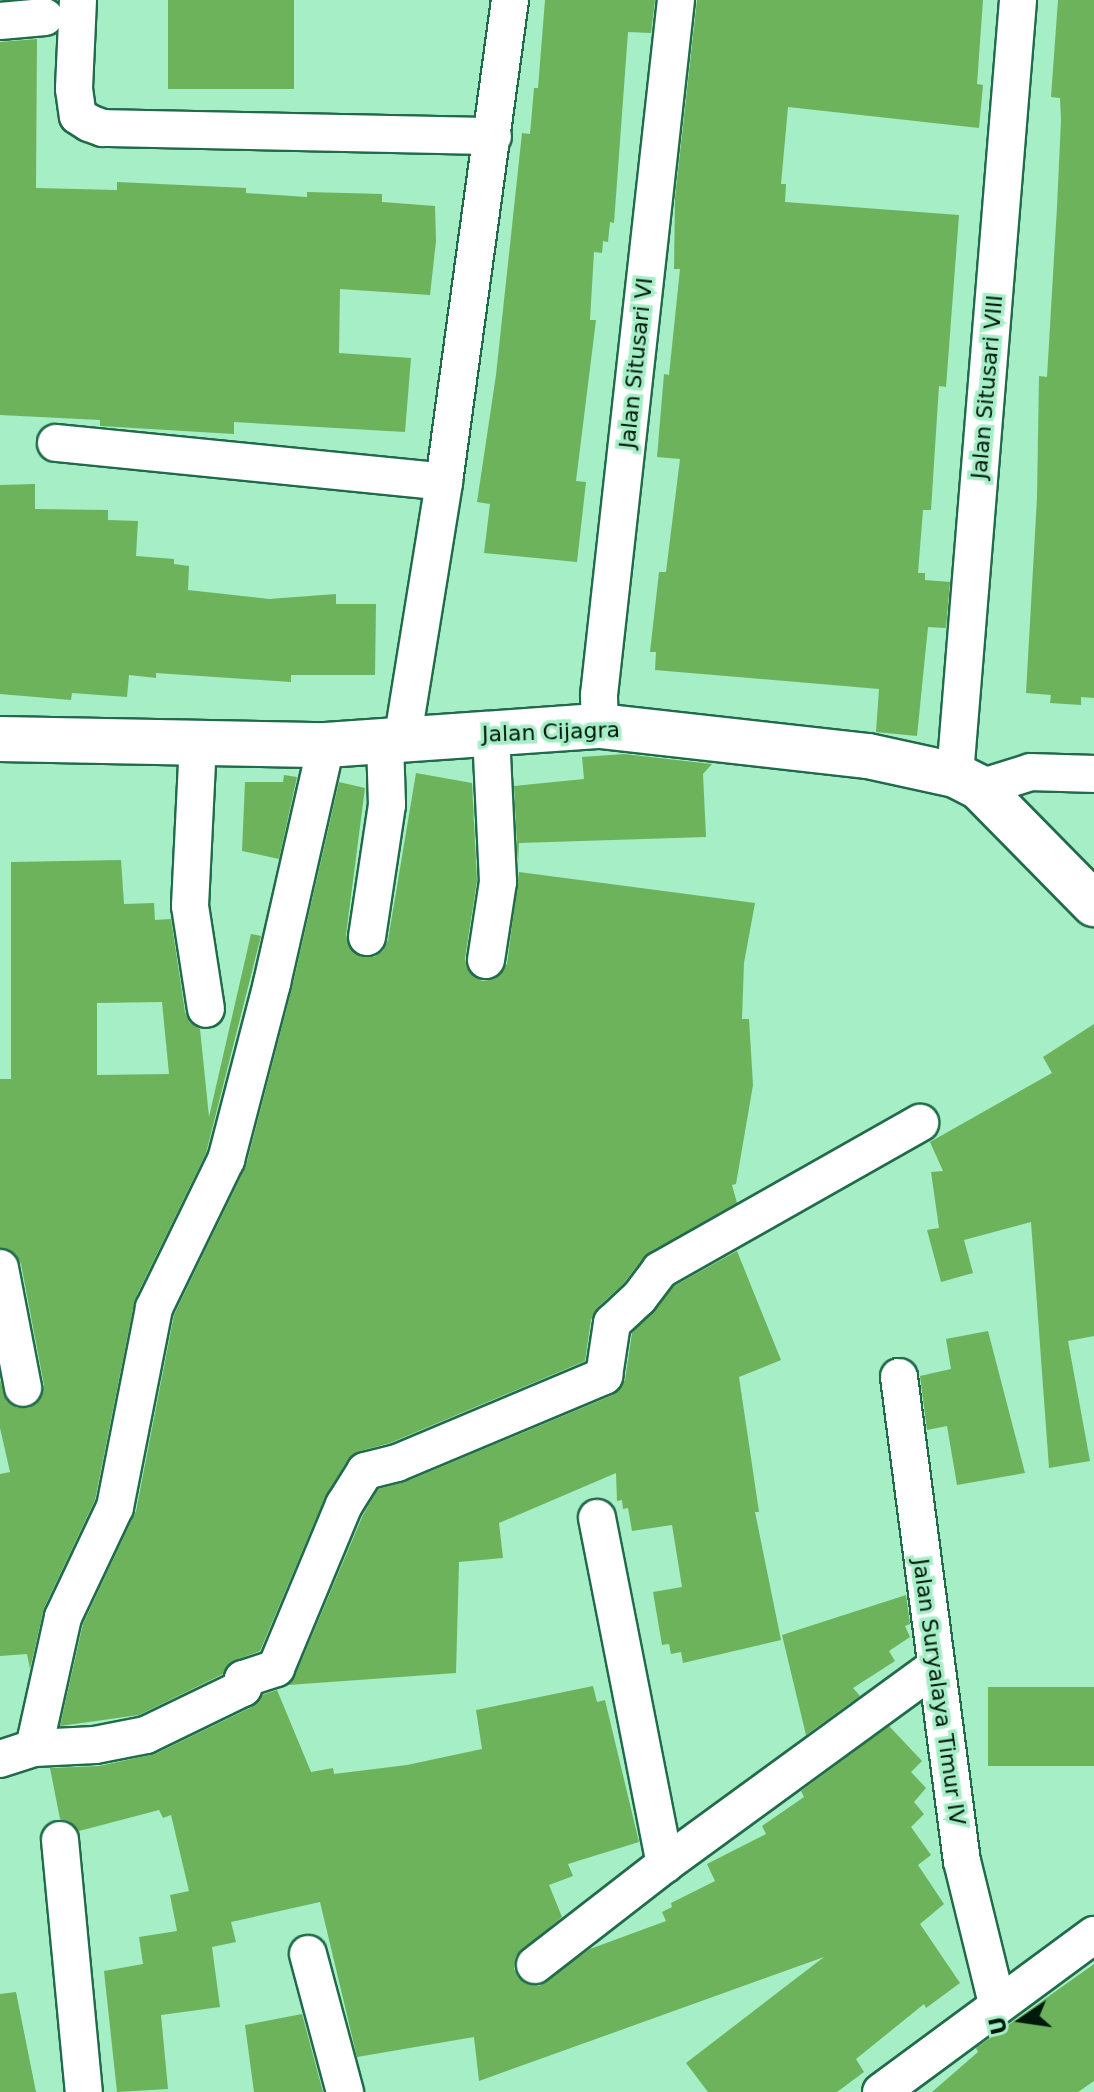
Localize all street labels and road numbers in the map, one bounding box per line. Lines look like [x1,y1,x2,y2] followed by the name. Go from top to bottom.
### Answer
[614,276,658,450] street label: Jalan Situsari VI
[966,294,1008,480] street label: Jalan Situsari VIII
[482,716,620,748] street label: Jalan Cijagra
[907,1557,971,1827] street label: Jalan Suryalaya Timur IV

